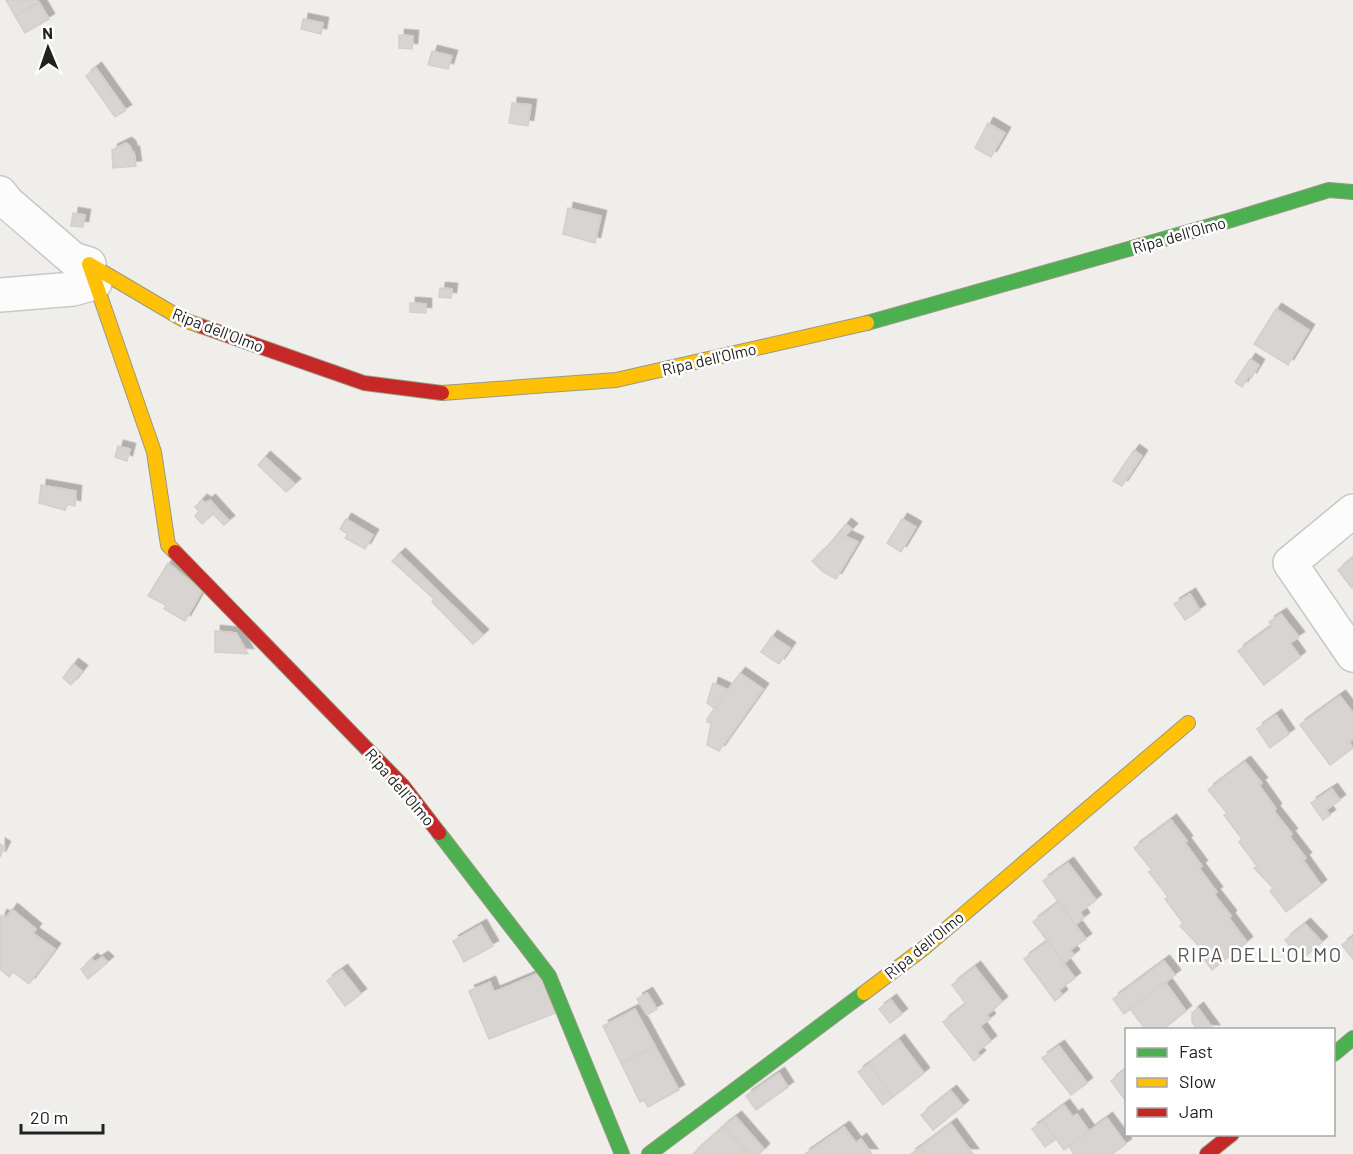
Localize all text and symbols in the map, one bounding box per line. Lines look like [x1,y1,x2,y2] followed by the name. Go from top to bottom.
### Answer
[18,18,78,78] north arrow
[42,23,53,42] text: N
[1130,212,1228,257] street label: Ripa dell'Olmo
[170,303,267,356] street label: Ripa dell'Olmo
[660,338,758,379] street label: Ripa dell'Olmo
[362,744,439,829] street label: Ripa dell'Olmo
[880,907,967,982] street label: Ripa dell'Olmo
[1177,942,1343,966] district label: RIPA DELL'OLMO
[1125,1028,1335,1136] legend
[1179,1040,1213,1062] text: Fast
[1179,1070,1216,1092] text: Slow
[21,1097,104,1135] scale bar
[1179,1100,1213,1122] text: Jam
[30,1106,68,1128] text: 20 m

